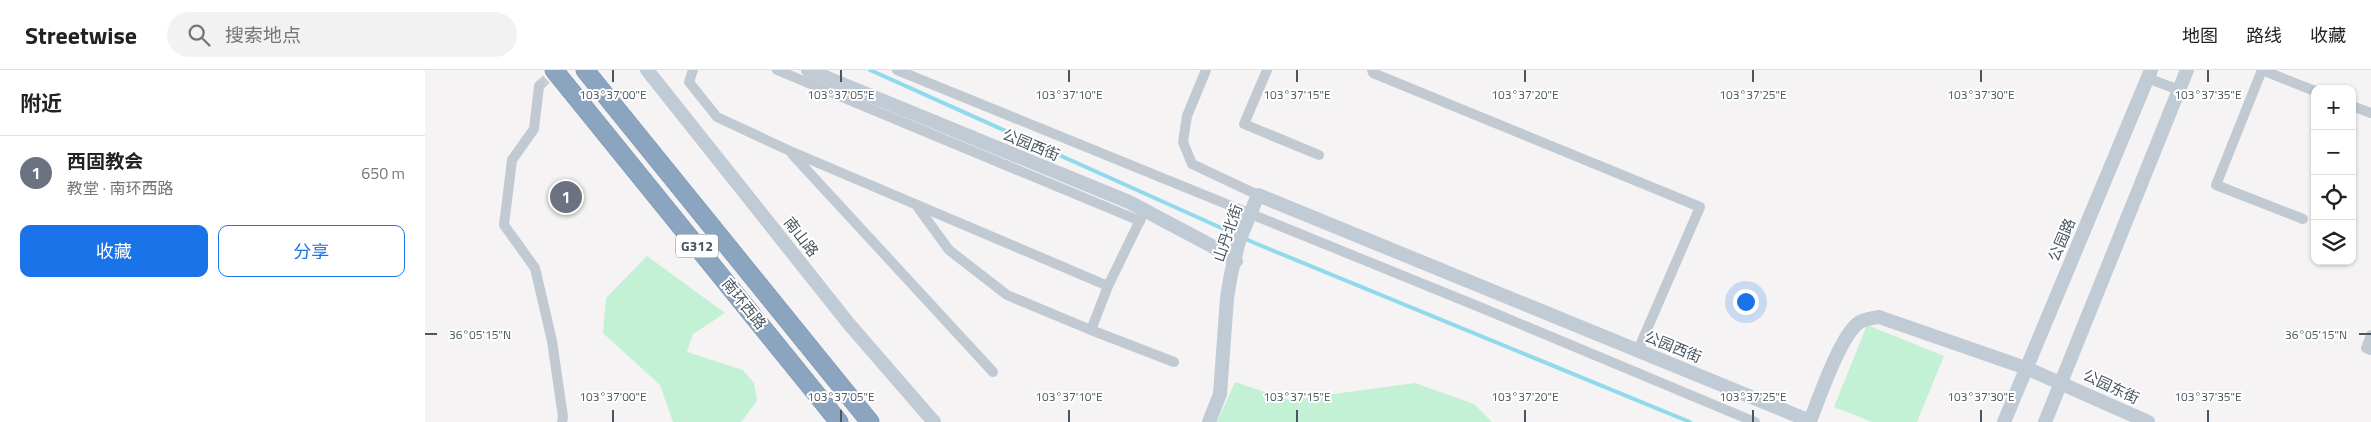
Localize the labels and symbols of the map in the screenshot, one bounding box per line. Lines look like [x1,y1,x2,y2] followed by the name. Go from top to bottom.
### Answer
[579,85,647,104] text: 103°37'00"E
[807,85,875,104] text: 103°37'05"E
[1035,85,1103,104] text: 103°37'10"E
[1263,85,1331,104] text: 103°37'15"E
[1491,85,1559,104] text: 103°37'20"E
[1719,85,1787,104] text: 103°37'25"E
[1947,85,2015,104] text: 103°37'30"E
[2174,85,2242,104] text: 103°37'35"E
[999,123,1063,166] street label: 公园西街
[550,178,582,216] pin: 1
[1207,201,1248,265] street label: 山丹北街
[778,212,824,262] street label: 南山路
[2042,215,2081,265] street label: 公园路
[676,235,718,258] road number: G312
[717,273,772,334] street label: 南环西路
[1733,289,1759,315] your location
[449,325,511,344] text: 36°05'15"N
[1641,325,1705,368] street label: 公园西街
[2285,325,2347,344] text: 36°05'15"N
[2079,363,2143,410] street label: 公园东街
[579,387,647,406] text: 103°37'00"E
[807,387,875,406] text: 103°37'05"E
[1035,387,1103,406] text: 103°37'10"E
[1263,387,1331,406] text: 103°37'15"E
[1491,387,1559,406] text: 103°37'20"E
[1719,387,1787,406] text: 103°37'25"E
[1947,387,2015,406] text: 103°37'30"E
[2174,387,2242,406] text: 103°37'35"E

